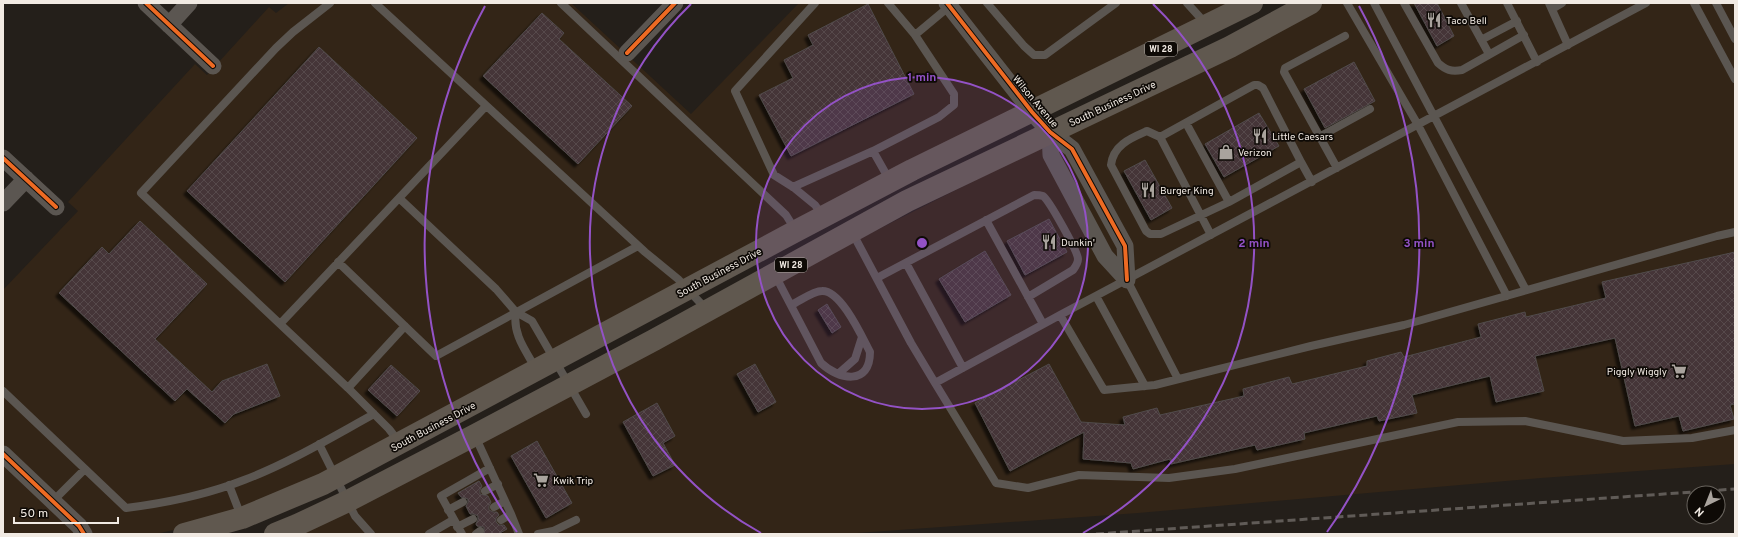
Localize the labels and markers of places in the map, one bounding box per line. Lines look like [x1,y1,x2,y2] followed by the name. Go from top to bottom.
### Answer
[1425,11,1443,29] restaurant icon: Taco Bell
[1446,15,1487,28] place label: Taco Bell
[1251,127,1269,145] restaurant icon: Little Caesars
[1272,131,1334,144] place label: Little Caesars
[1217,143,1235,161] shop icon: Verizon
[1238,147,1272,160] place label: Verizon
[1139,181,1157,199] restaurant icon: Burger King
[1160,185,1214,198] place label: Burger King
[1040,233,1058,251] restaurant icon: Dunkin'
[915,236,929,250] centre of rings
[1061,237,1095,250] place label: Dunkin'
[1670,362,1688,380] supermarket icon: Piggly Wiggly
[1607,366,1667,379] place label: Piggly Wiggly
[532,471,550,489] supermarket icon: Kwik Trip
[553,475,594,488] place label: Kwik Trip

